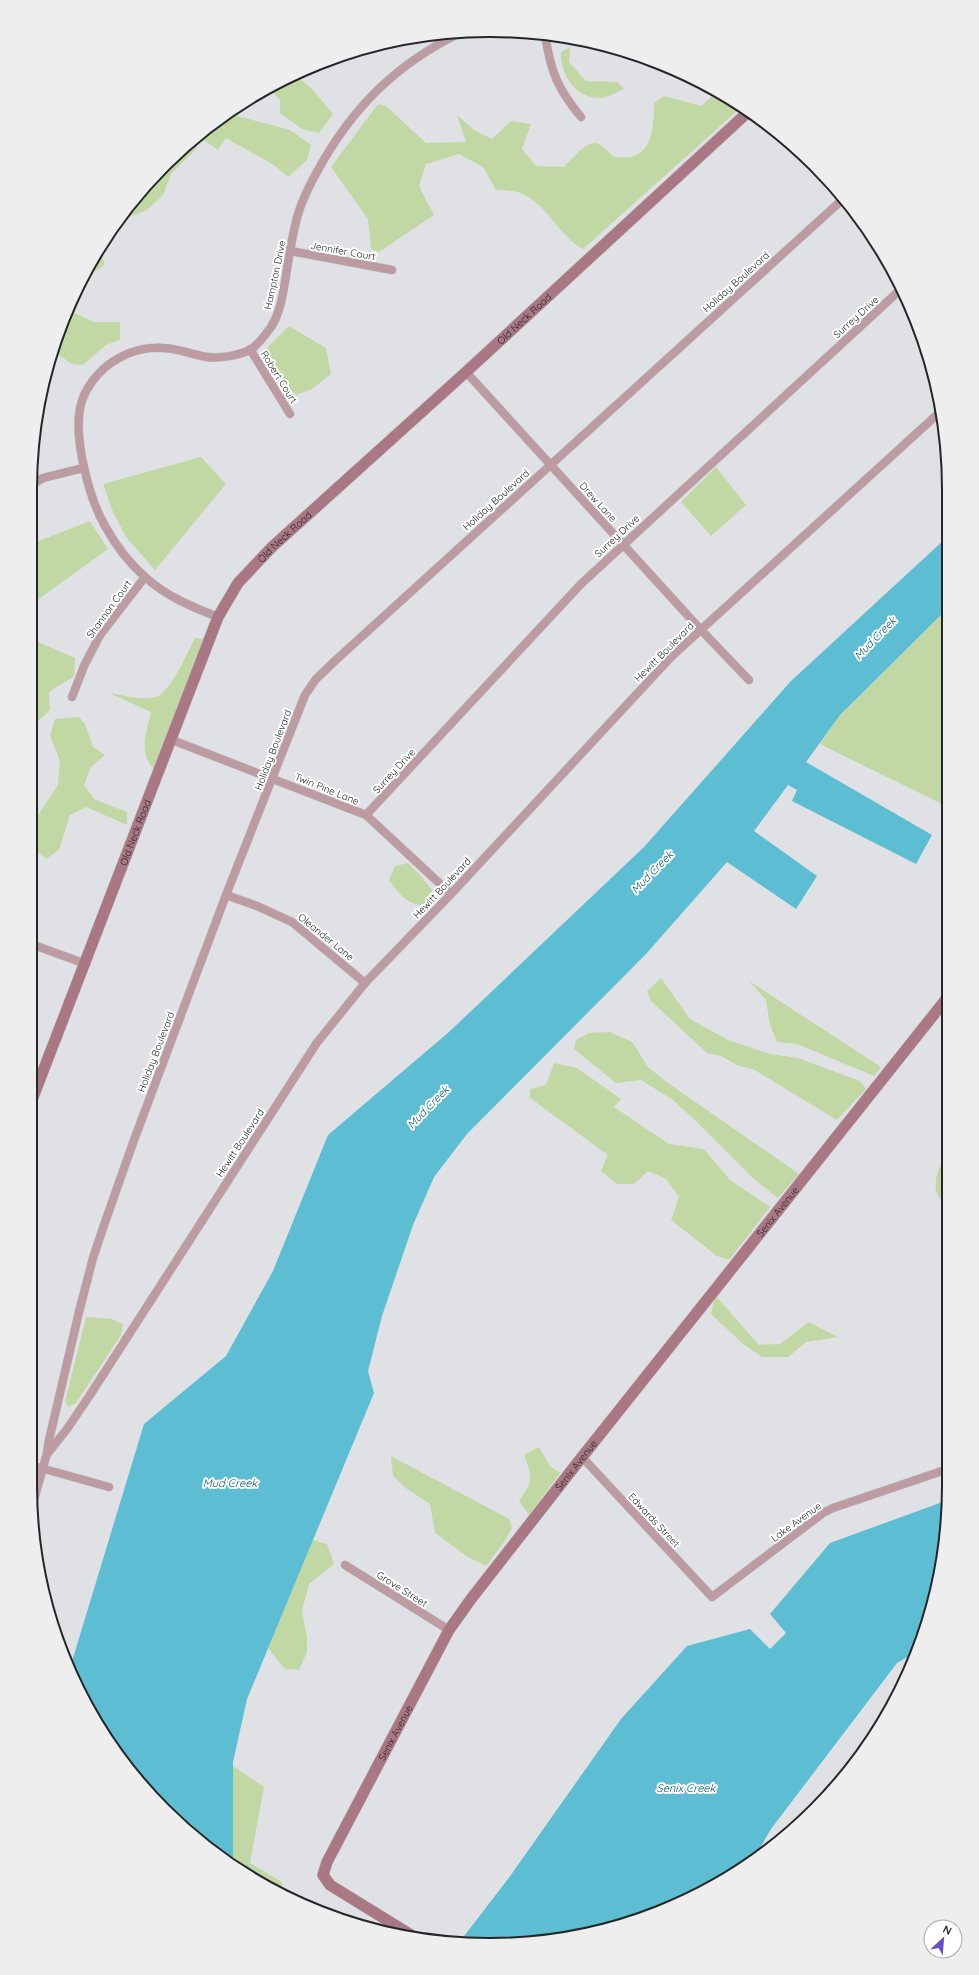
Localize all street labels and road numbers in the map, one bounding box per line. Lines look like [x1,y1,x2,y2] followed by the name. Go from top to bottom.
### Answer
[261,239,289,311] street label: Hampton Drive
[309,239,377,263] street label: Jennifer Court
[700,249,772,315] street label: Holiday Boulevard
[494,290,554,347] street label: Old Neck Road
[831,293,882,341] street label: Surrey Drive
[258,348,301,406] street label: Robert Court
[460,467,532,533] street label: Holiday Boulevard
[577,479,620,525] street label: Drew Lane
[254,508,314,565] street label: Old Neck Road
[592,512,642,560] street label: Surrey Drive
[83,577,135,641] street label: Shannon Court
[631,619,697,685] street label: Hewitt Boulevard
[252,708,294,792] street label: Holiday Boulevard
[370,746,418,796] street label: Surrey Drive
[293,770,361,808] street label: Twin Pine Lane
[116,798,154,867] street label: Old Neck Road
[410,855,474,921] street label: Hewitt Boulevard
[295,910,357,964] street label: Oleander Lane
[135,1010,177,1094] street label: Holiday Boulevard
[213,1106,267,1180] street label: Hewitt Boulevard
[753,1183,802,1239] street label: Senix Avenue
[552,1437,600,1493] street label: Senix Avenue
[625,1490,683,1550] street label: Edwards Street
[768,1499,824,1545] street label: Lake Avenue
[374,1568,430,1610] street label: Grove Street
[375,1702,415,1763] street label: Senix Avenue

